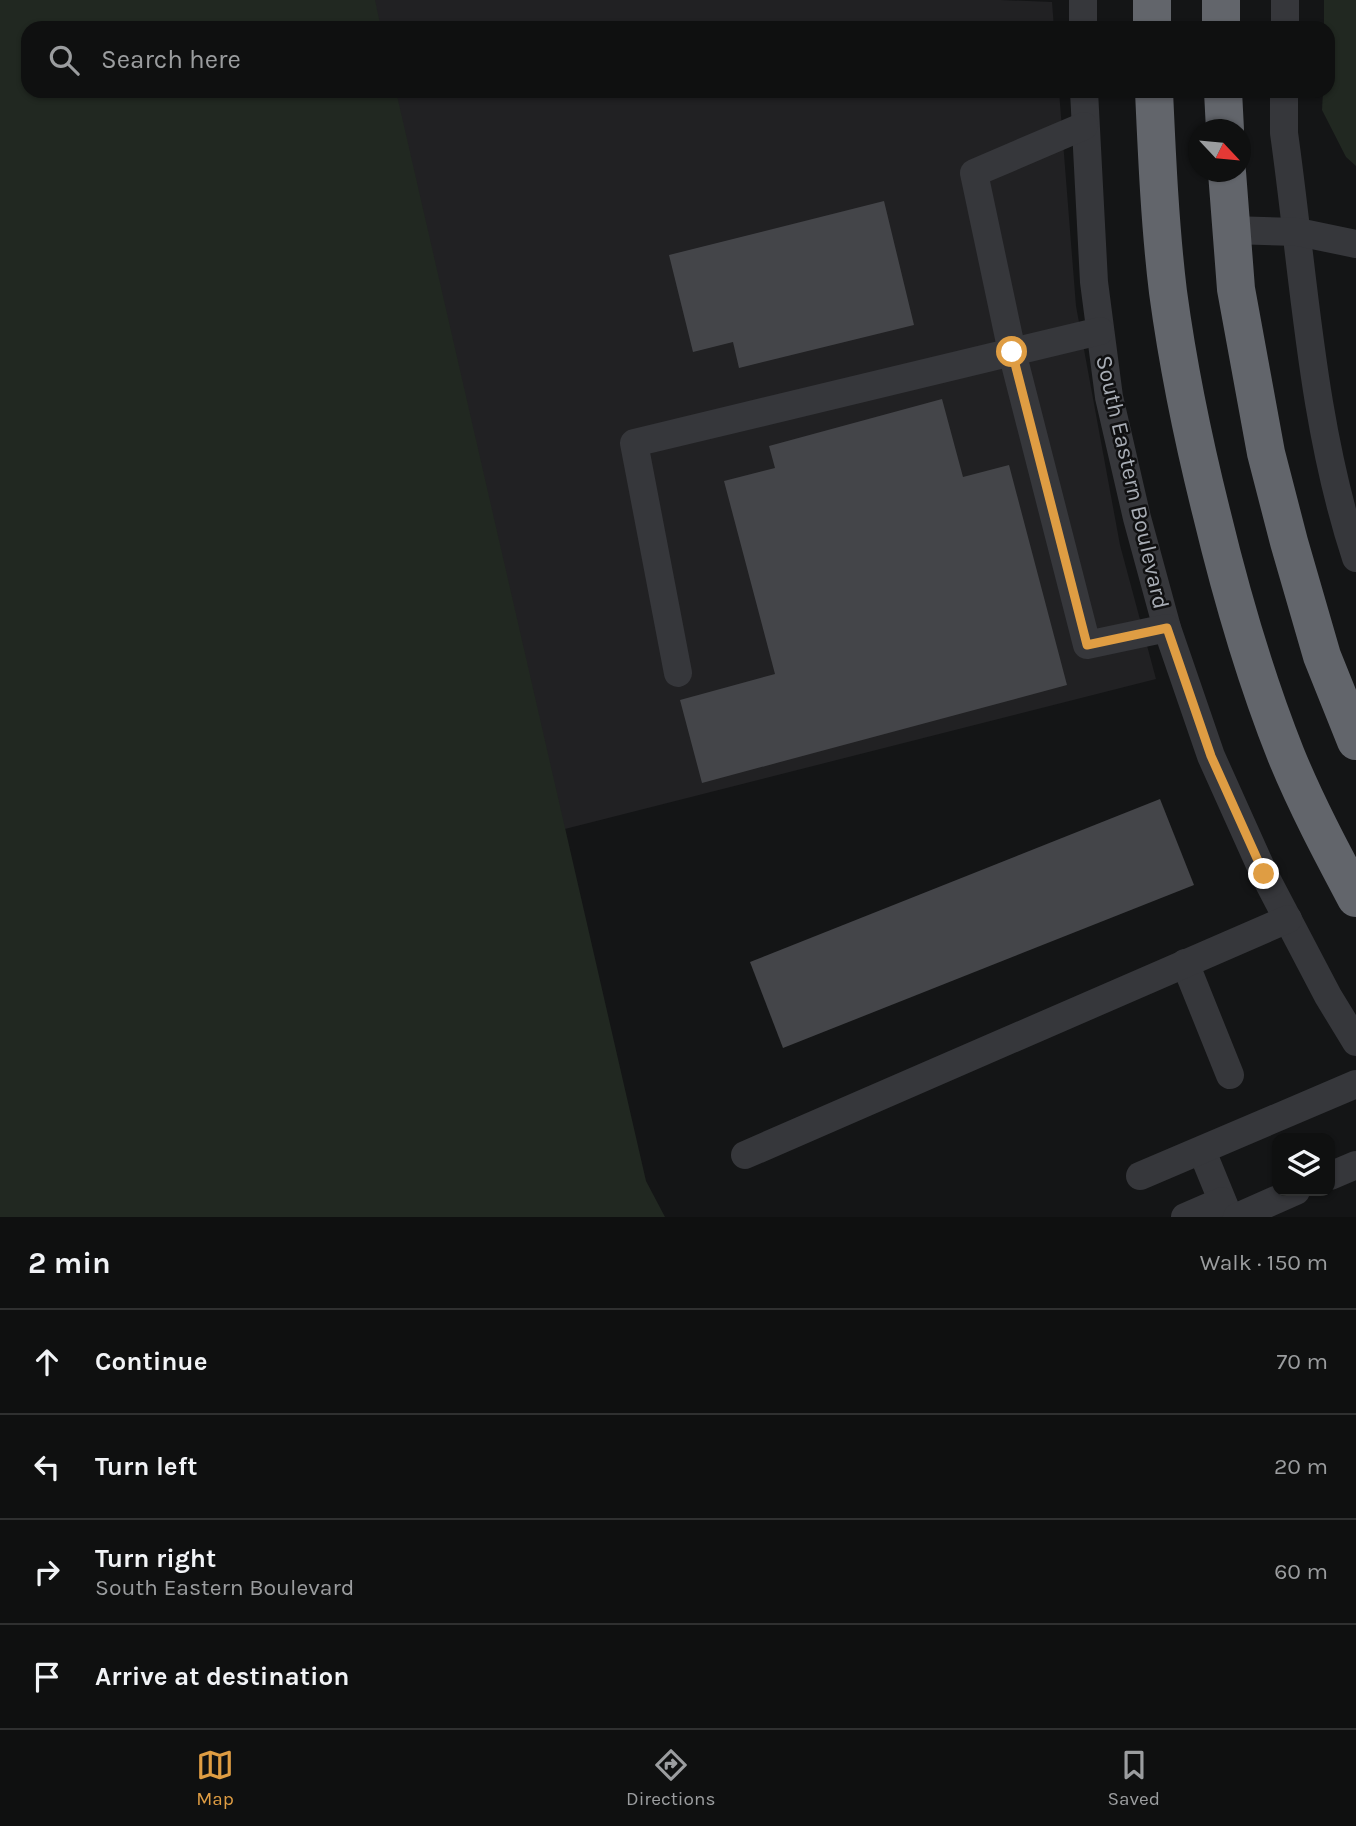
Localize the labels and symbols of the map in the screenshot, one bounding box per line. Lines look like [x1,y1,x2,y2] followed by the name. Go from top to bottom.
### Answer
[1188,119,1251,182] north arrow
[996,336,1027,367] route start
[1090,353,1175,612] street label: South Eastern Boulevard
[1248,858,1279,889] route end

